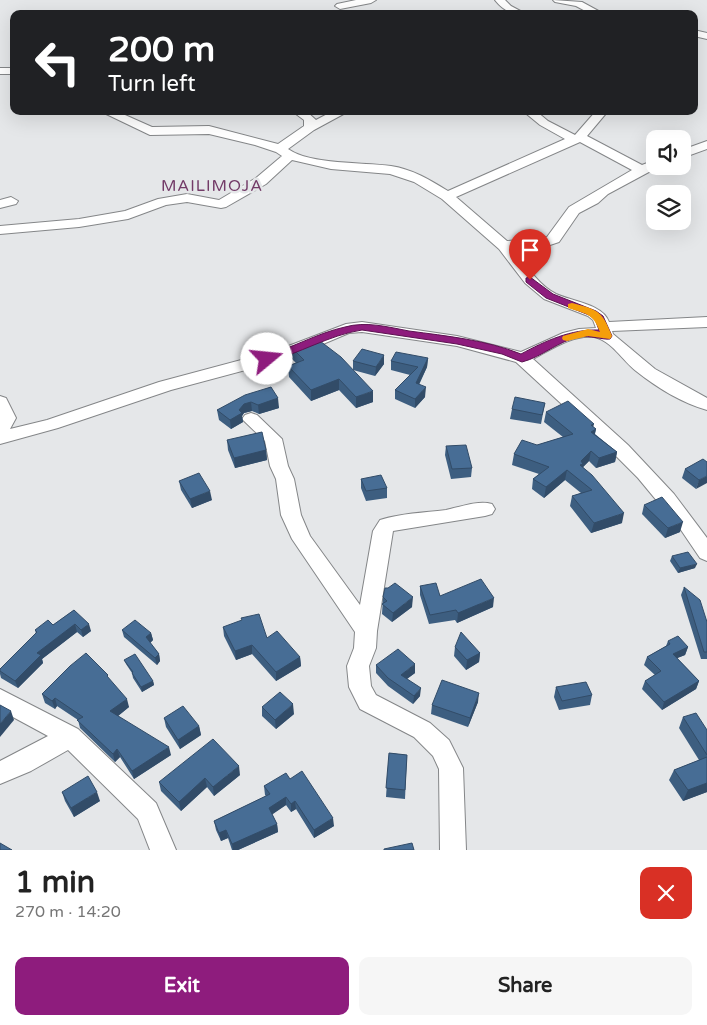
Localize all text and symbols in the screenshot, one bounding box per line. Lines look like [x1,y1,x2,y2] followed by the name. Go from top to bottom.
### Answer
[108,29,215,71] text: 200 m
[25,30,90,95] icon: left
[108,71,196,97] text: Turn left
[646,130,691,230] map controls
[646,130,691,175] button: sound
[161,176,263,196] district label: MAILIMOJA
[646,185,691,230] button: layers
[509,229,551,280] pin
[516,236,544,264] icon: arrive
[240,332,292,384] position arrow
[15,864,95,901] text: 1 min
[640,867,692,919] button: close
[15,902,121,922] text: 270 m · 14:20
[15,957,349,1015] button: Exit
[359,957,692,1015] button: Share

